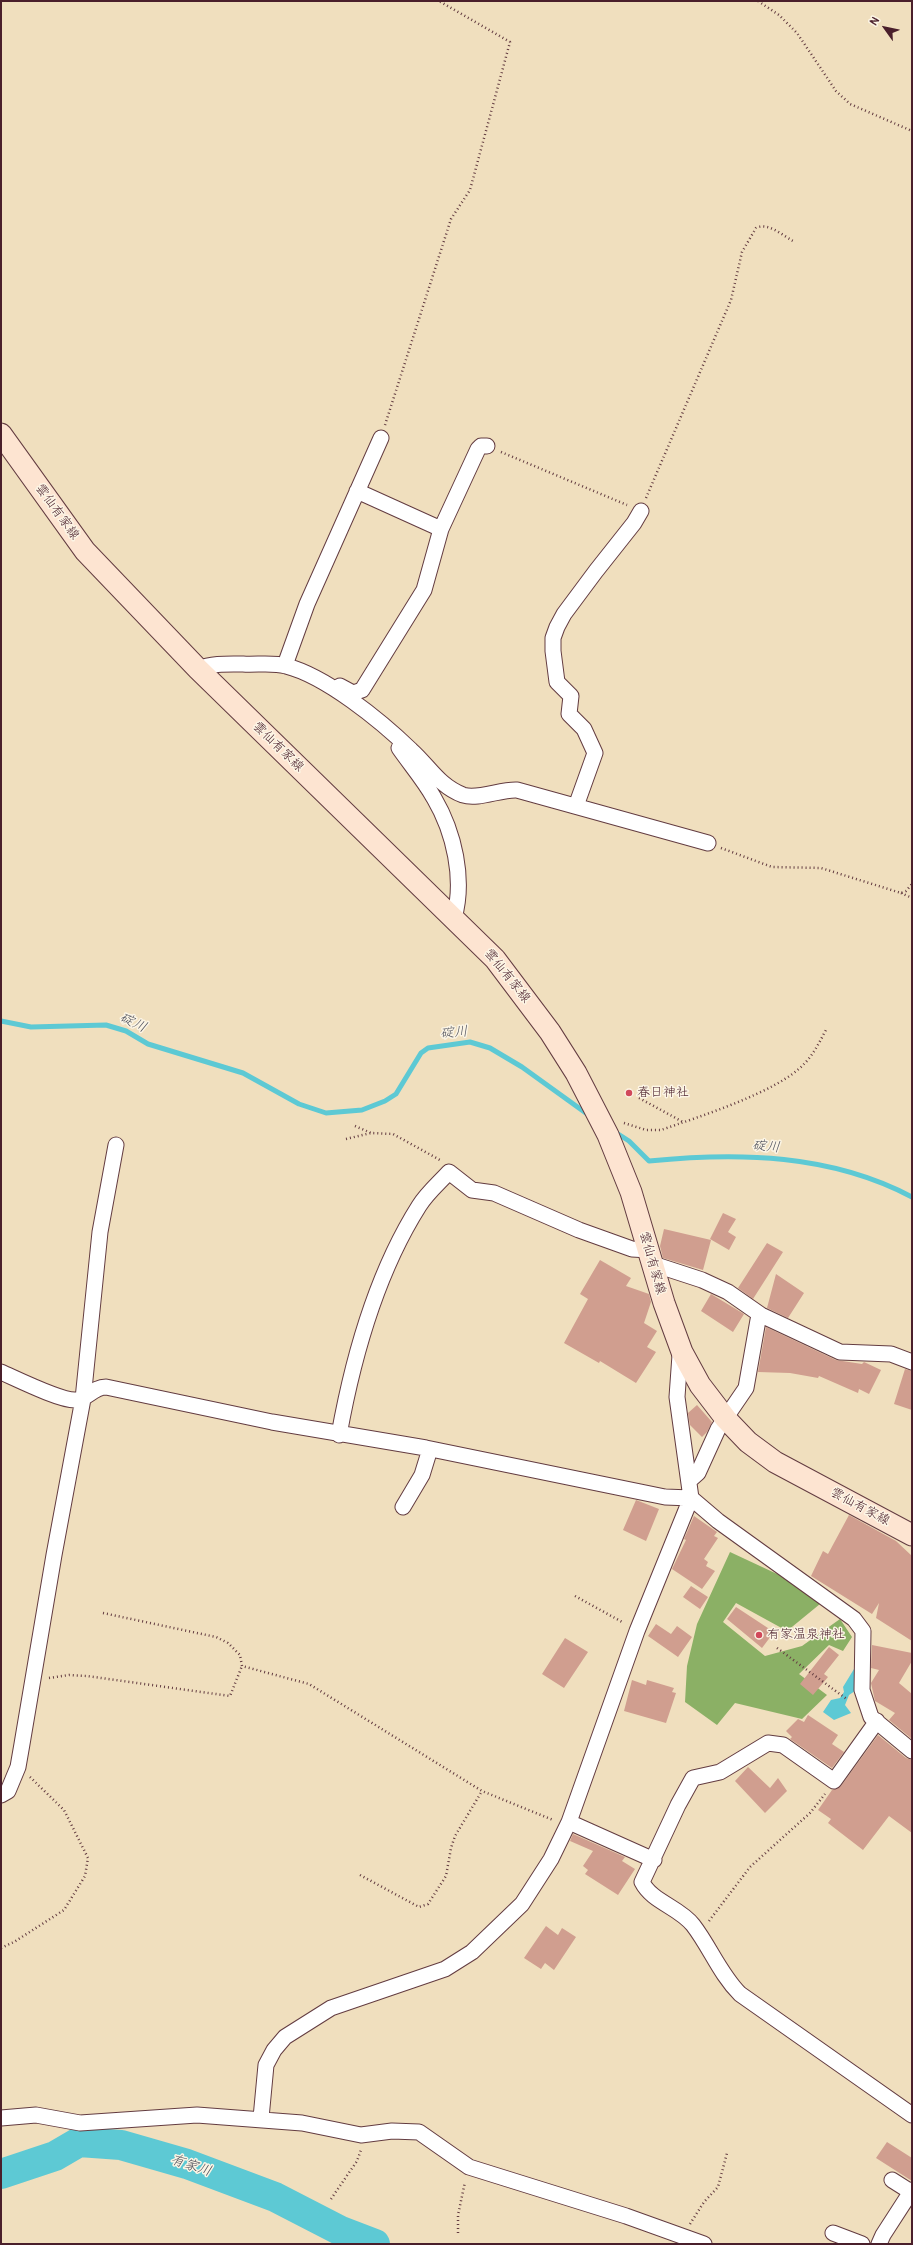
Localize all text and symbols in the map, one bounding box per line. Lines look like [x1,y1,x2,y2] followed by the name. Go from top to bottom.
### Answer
[865,8,905,48] north arrow
[867,15,882,28] text: N
[32,481,82,543] street label: 雲仙有家線
[249,719,307,775] street label: 雲仙有家線
[480,946,534,1006] street label: 雲仙有家線
[117,1009,149,1037] water label: 碇川
[439,1023,469,1043] water label: 碇川
[637,1085,689,1101] place label: 春日神社
[624,1088,634,1098] marker: 春日神社
[751,1137,781,1157] water label: 碇川
[636,1230,668,1296] street label: 雲仙有家線
[828,1485,892,1529] street label: 雲仙有家線
[767,1627,845,1643] place label: 有家温泉神社
[754,1630,764,1640] marker: 有家温泉神社
[168,2152,214,2180] water label: 有家川

